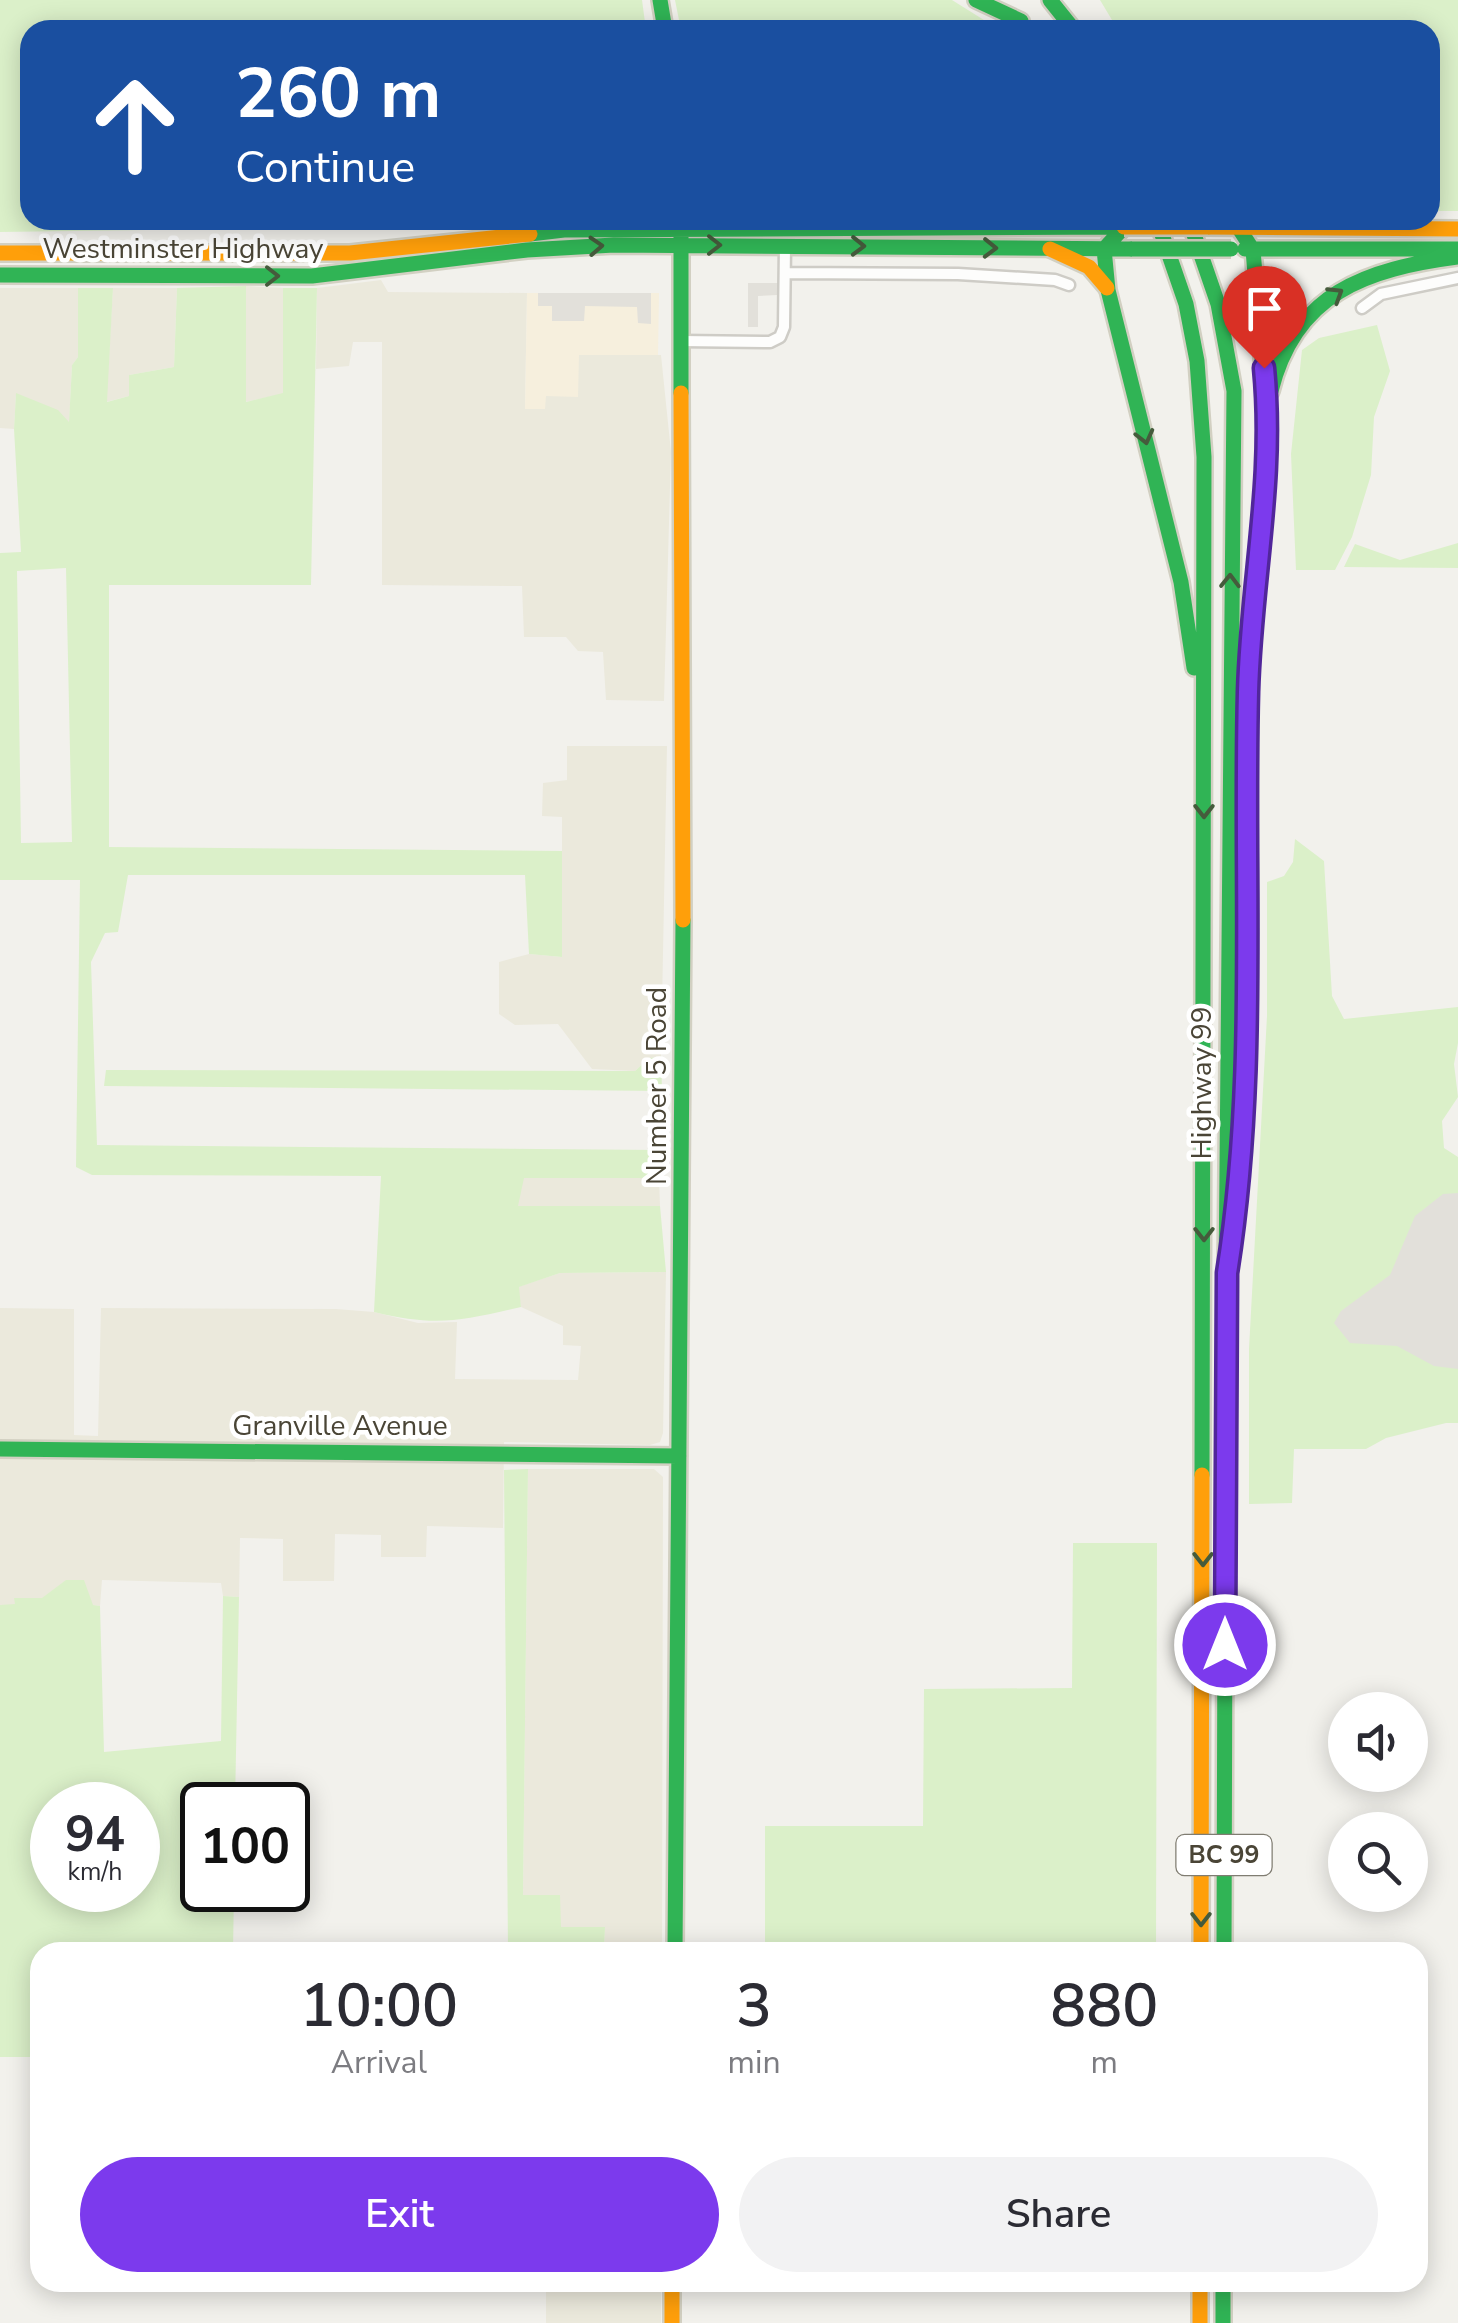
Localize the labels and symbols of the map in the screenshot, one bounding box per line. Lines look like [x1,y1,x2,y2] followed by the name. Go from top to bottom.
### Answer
[42,230,324,268] street label: Westminster Highway
[708,234,723,256] one-way arrow
[588,236,604,257] one-way arrow
[850,236,866,257] one-way arrow
[982,237,998,259] one-way arrow
[266,265,281,287] one-way arrow
[1222,266,1307,369] pin
[1325,287,1343,306] one-way arrow
[1133,428,1154,445] one-way arrow
[1219,572,1241,588] one-way arrow
[1193,804,1215,820] one-way arrow
[638,987,676,1185] street label: Number 5 Road
[1183,1006,1221,1160] street label: Highway 99
[1193,1226,1215,1242] one-way arrow
[232,1407,448,1445] street label: Granville Avenue
[1192,1552,1214,1567] one-way arrow
[1173,1593,1277,1697] position arrow
[180,1782,310,1912] speed limit sign: 100
[1176,1835,1272,1875] road number: BC 99
[1191,1911,1212,1927] one-way arrow

